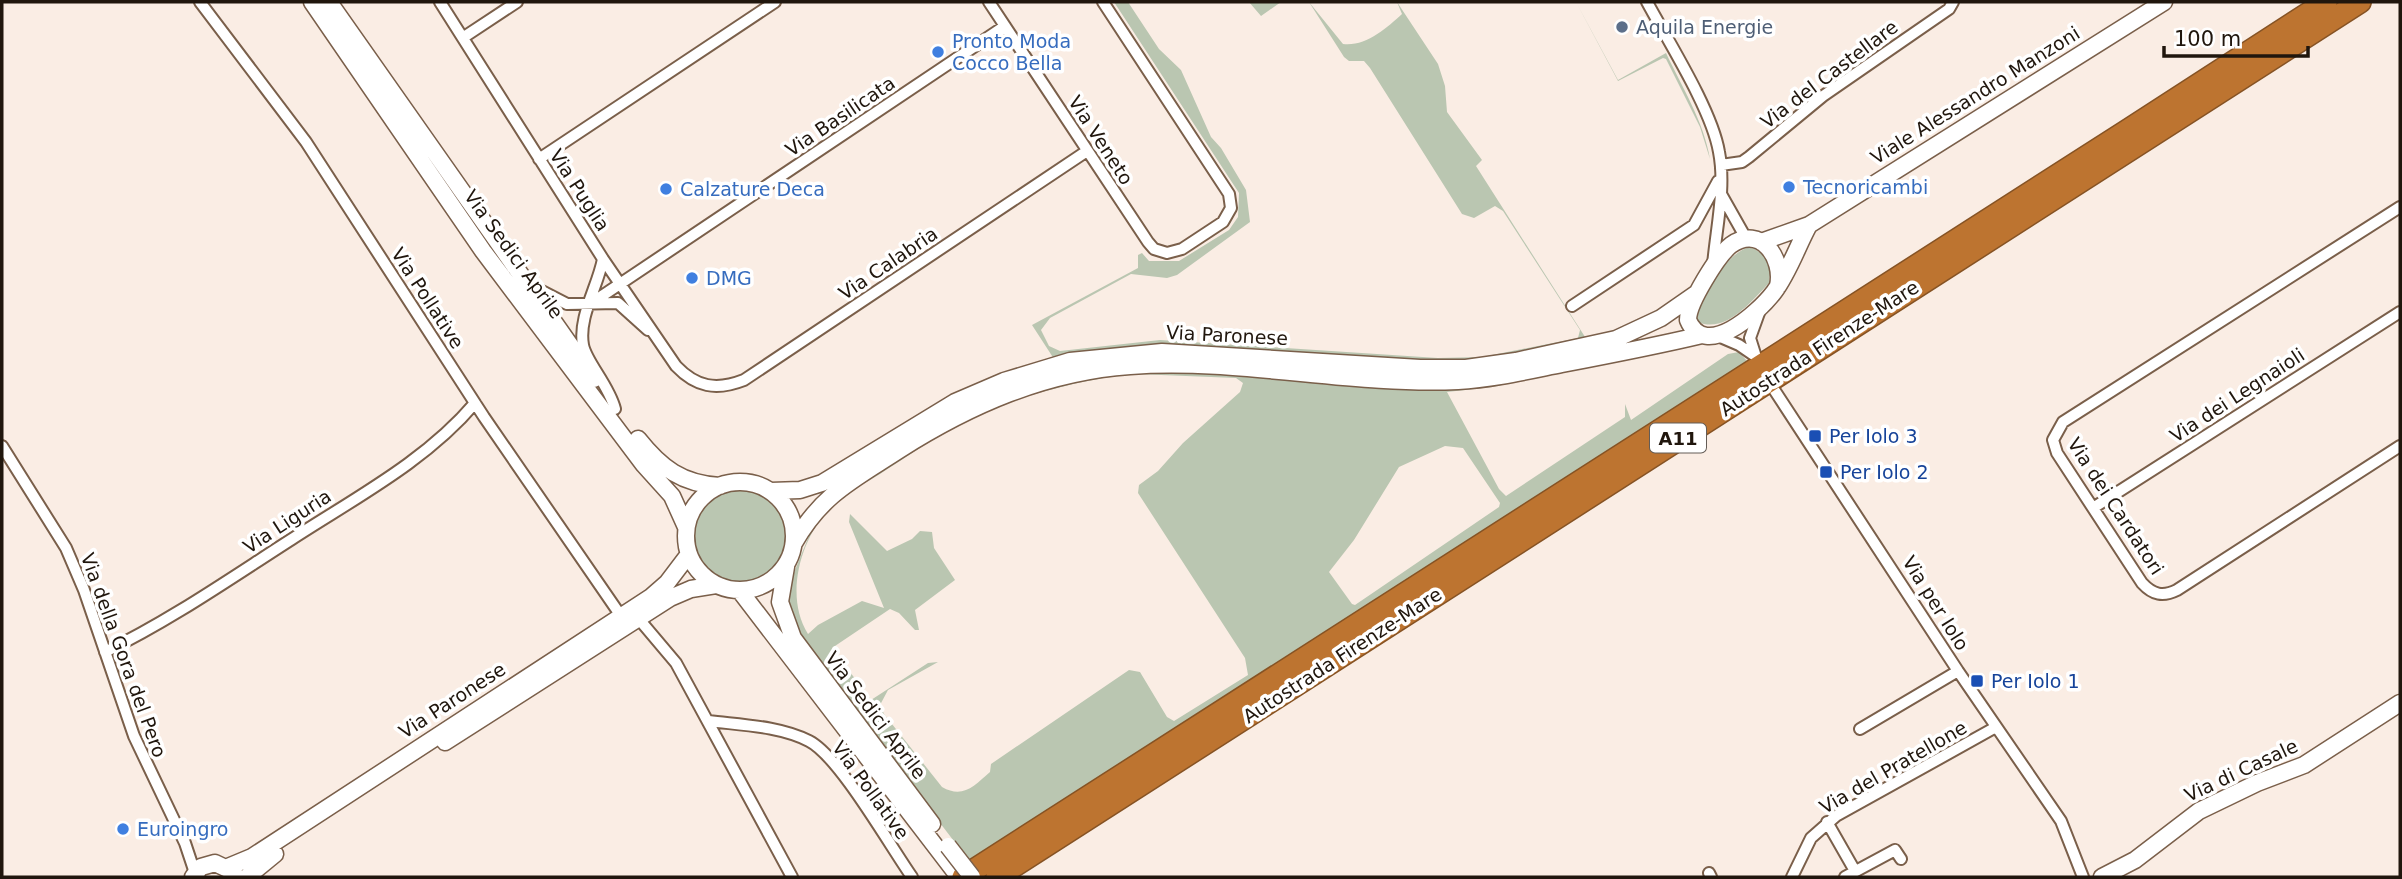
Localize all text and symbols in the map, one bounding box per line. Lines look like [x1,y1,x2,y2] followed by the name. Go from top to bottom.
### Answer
[2164,14,2308,58] scale bar
[1756,15,1902,133] street label: Via del Castellare
[1636,16,1773,38] place label: Aquila Energie
[1614,19,1630,35] marker: Aquila Energie
[1867,22,2083,168] street label: Viale Alessandro Manzoni
[2174,27,2241,51] text: 100 m
[952,30,1071,74] place label: Pronto Moda Cocco Bella
[930,44,946,60] marker: Pronto Moda Cocco Bella
[781,71,899,161] street label: Via Basilicata
[1064,91,1138,189] street label: Via Veneto
[545,145,615,235] street label: Via Puglia
[1802,176,1928,198] place label: Tecnoricambi
[680,178,825,200] place label: Calzature Deca
[1781,179,1797,195] marker: Tecnoricambi
[658,181,674,197] marker: Calzature Deca
[460,185,568,323] street label: Via Sedici Aprile
[835,222,941,304] street label: Via Calabria
[387,243,469,353] street label: Via Pollative
[706,267,752,289] place label: DMG
[684,270,700,286] marker: DMG
[1716,276,1922,420] street label: Autostrada Firenze-Mare
[1165,321,1289,349] street label: Via Paronese
[2166,343,2308,447] street label: Via dei Legnaioli
[1650,424,1706,452] road number: A11
[1829,425,1918,447] place label: Per Iolo 3
[1807,428,1823,444] marker: Per Iolo 3
[2064,433,2168,579] street label: Via dei Cardatori
[1840,461,1929,483] place label: Per Iolo 2
[1818,464,1834,480] marker: Per Iolo 2
[239,484,335,558] street label: Via Liguria
[77,550,171,760] street label: Via della Gora del Pero
[1898,552,1974,654] street label: Via per Iolo
[1239,583,1445,727] street label: Autostrada Firenze-Mare
[821,647,931,783] street label: Via Sedici Aprile
[395,658,509,742] street label: Via Paronese
[1991,670,2080,692] place label: Per Iolo 1
[1969,673,1985,689] marker: Per Iolo 1
[1816,716,1970,818] street label: Via del Pratellone
[2181,734,2301,806] street label: Via di Casale
[828,737,914,843] street label: Via Pollative
[137,818,228,840] place label: Euroingro
[115,821,131,837] marker: Euroingro

